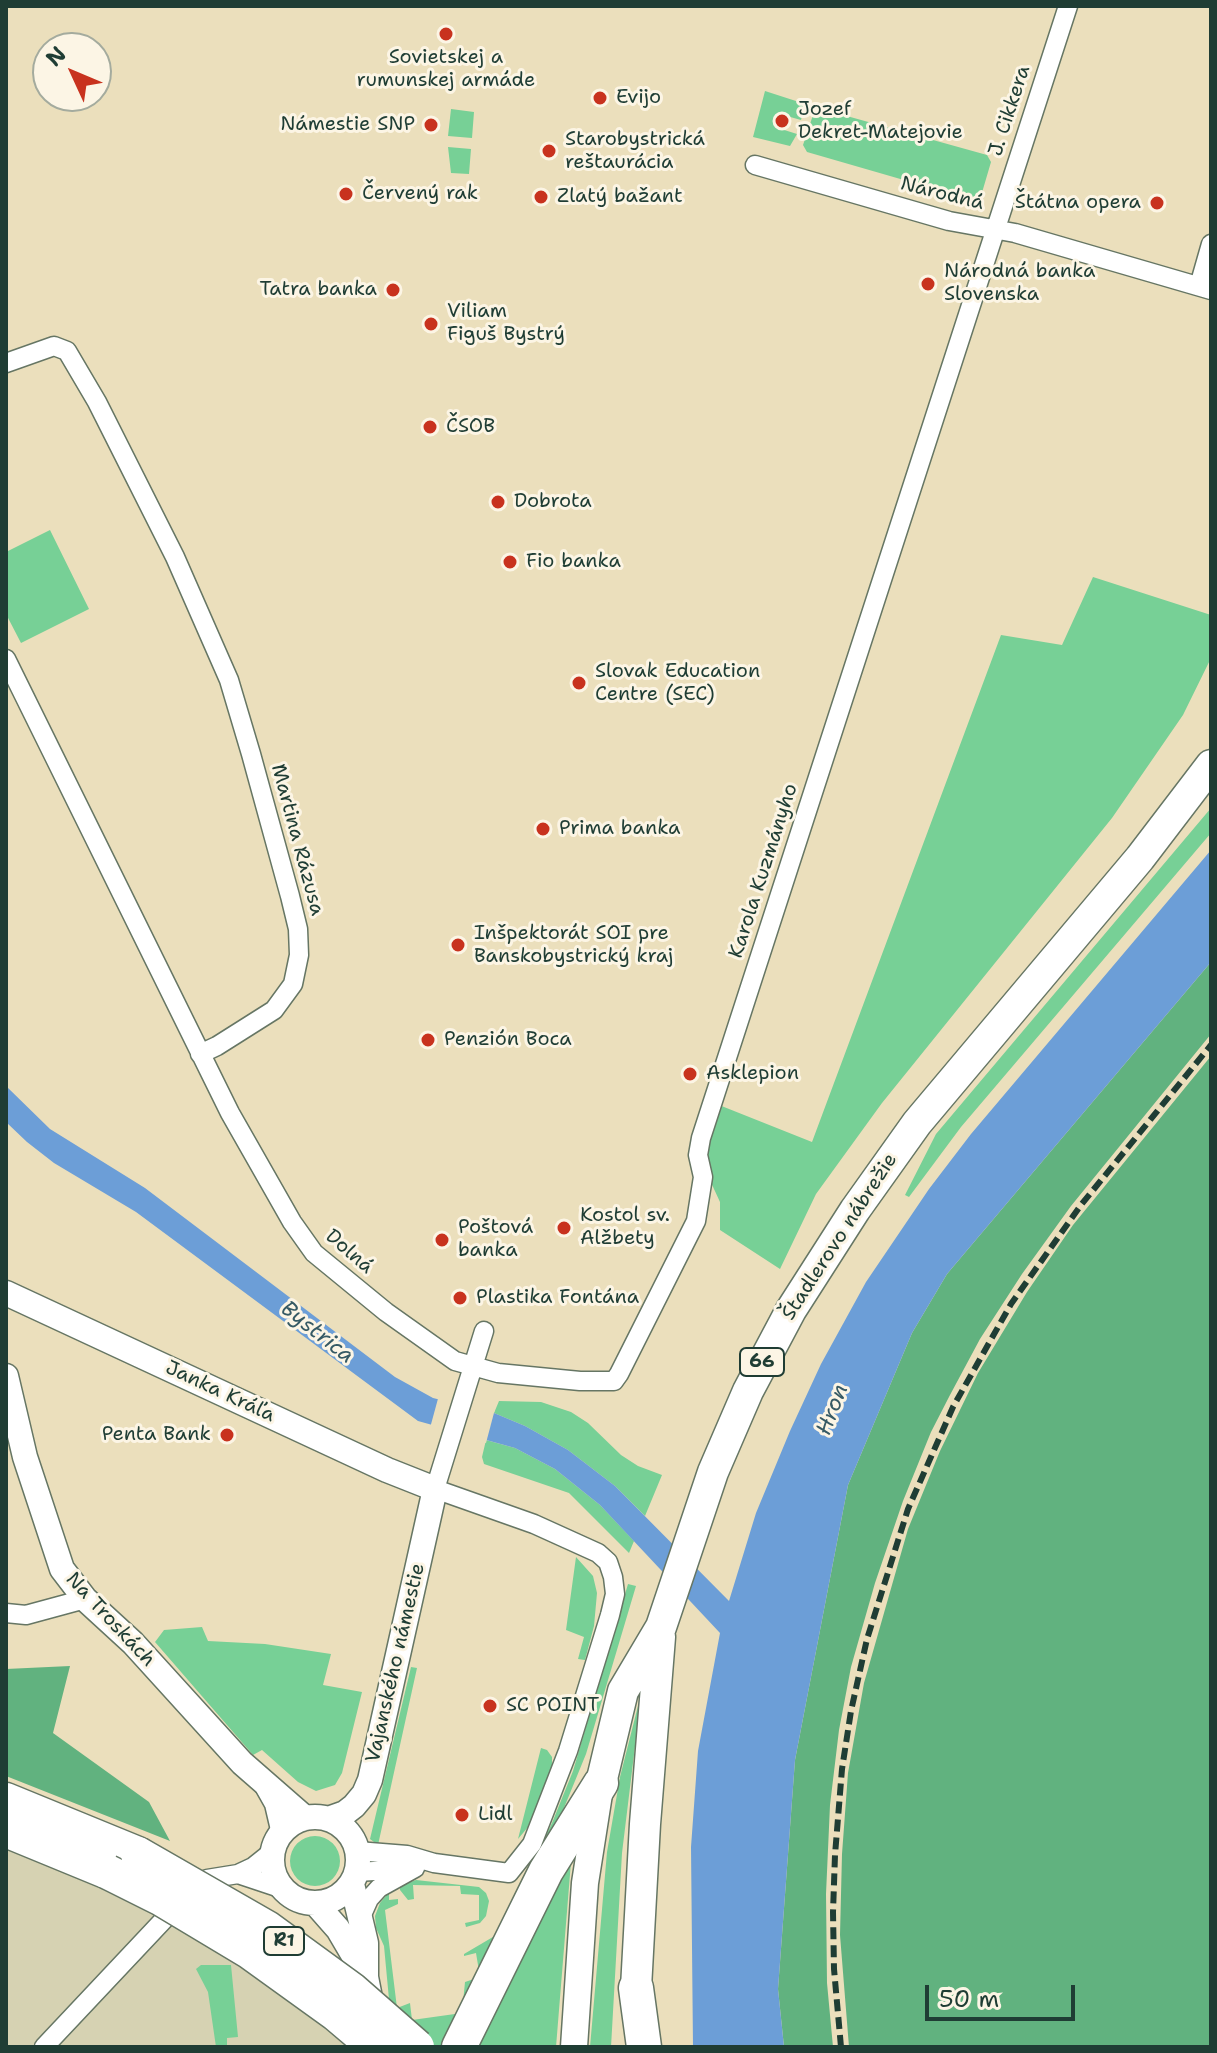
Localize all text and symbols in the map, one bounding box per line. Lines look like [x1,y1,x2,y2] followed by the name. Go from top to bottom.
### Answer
[437,25,455,43] marker: Sovietskej a rumunskej armáde
[32,32,112,112] north arrow
[39,40,72,73] text: N
[357,46,535,93] place label: Sovietskej a rumunskej armáde
[984,63,1036,159] street label: J. Cikkera
[616,86,661,110] place label: Evijo
[591,89,609,107] marker: Evijo
[798,98,963,145] place label: Jozef Dekret-Matejovie
[773,112,791,130] marker: Jozef Dekret-Matejovie
[280,113,415,137] place label: Námestie SNP
[422,116,440,134] marker: Námestie SNP
[565,128,705,175] place label: Starobystrická reštaurácia
[540,142,558,160] marker: Starobystrická reštaurácia
[898,172,986,216] street label: Národná
[362,182,478,206] place label: Červený rak
[337,185,355,203] marker: Červený rak
[557,185,683,209] place label: Zlatý bažant
[532,188,550,206] marker: Zlatý bažant
[1015,191,1141,215] place label: Štátna opera
[1148,194,1166,212] marker: Štátna opera
[944,260,1095,307] place label: Národná banka Slovenska
[919,275,937,293] marker: Národná banka Slovenska
[259,278,377,302] place label: Tatra banka
[384,281,402,299] marker: Tatra banka
[447,300,565,347] place label: Viliam Figuš Bystrý
[422,315,440,333] marker: Viliam Figuš Bystrý
[446,415,495,439] place label: ČSOB
[421,418,439,436] marker: ČSOB
[514,490,592,514] place label: Dobrota
[489,493,507,511] marker: Dobrota
[526,550,621,574] place label: Fio banka
[501,553,519,571] marker: Fio banka
[595,660,760,707] place label: Slovak Education Centre (SEC)
[570,674,588,692] marker: Slovak Education Centre (SEC)
[265,762,329,918] street label: Martina Rázusa
[724,781,804,961] street label: Karola Kuzmányho
[559,817,680,841] place label: Prima banka
[534,820,552,838] marker: Prima banka
[474,922,673,969] place label: Inšpektorát SOI pre Banskobystrický kraj
[449,936,467,954] marker: Inšpektorát SOI pre Banskobystrický kraj
[444,1028,572,1052] place label: Penzión Boca
[419,1031,437,1049] marker: Penzión Boca
[706,1062,799,1086] place label: Asklepion
[681,1065,699,1083] marker: Asklepion
[777,1149,903,1325] street label: Štadlerovo nábrežie
[580,1204,670,1251] place label: Kostol sv. Alžbety
[458,1216,533,1263] place label: Poštová banka
[555,1219,573,1237] marker: Kostol sv. Alžbety
[320,1225,378,1279] street label: Dolná
[433,1231,451,1249] marker: Poštová banka
[476,1286,639,1310] place label: Plastika Fontána
[451,1289,469,1307] marker: Plastika Fontána
[275,1296,359,1370] water label: Bystrica
[740,1348,784,1376] road number: 66
[161,1356,279,1428] street label: Janka Kráľa
[811,1381,855,1439] water label: Hron
[102,1423,211,1447] place label: Penta Bank
[218,1426,236,1444] marker: Penta Bank
[361,1561,431,1765] street label: Vajanského námestie
[60,1568,160,1672] street label: Na Troskách
[506,1694,599,1718] place label: SC POINT
[481,1697,499,1715] marker: SC POINT
[478,1803,512,1827] place label: Lidl
[453,1806,471,1824] marker: Lidl
[264,1927,304,1955] road number: R1
[929,1969,1079,2019] scale bar
[939,1983,999,2015] text: 50 m

